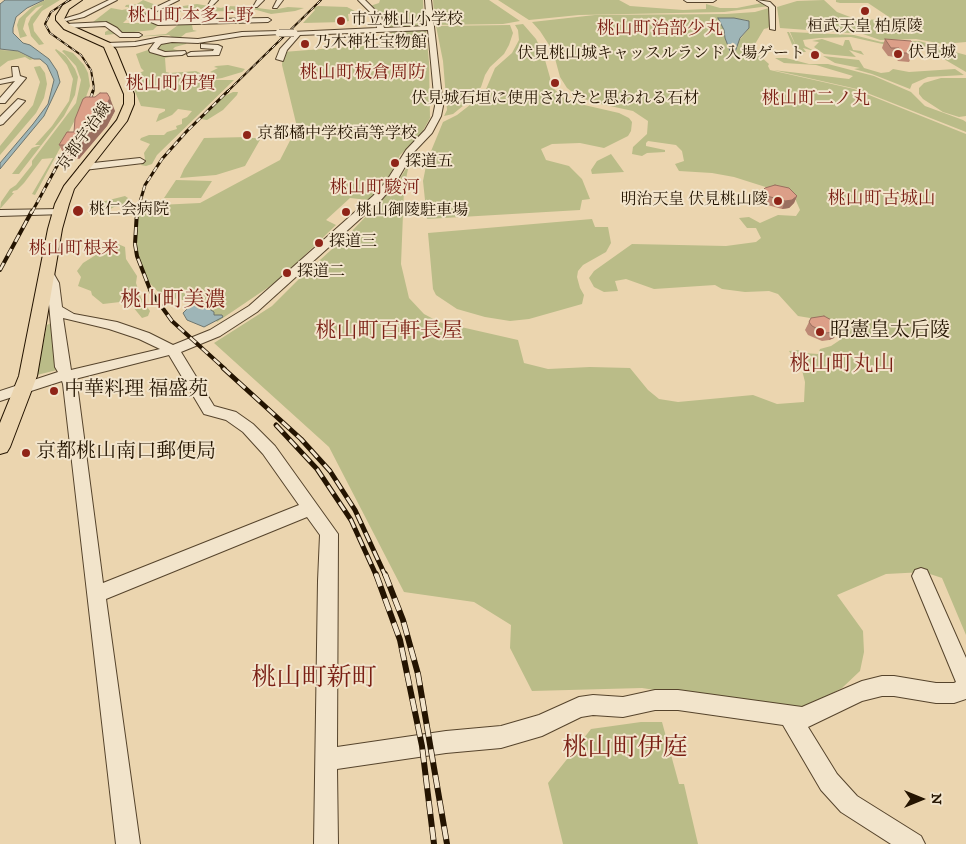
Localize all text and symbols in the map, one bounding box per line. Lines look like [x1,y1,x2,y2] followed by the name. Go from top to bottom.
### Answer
[859,5,871,17] marker: 桓武天皇 柏原陵
[128,6,254,28] district label: 桃山町本多上野
[351,11,463,31] place label: 市立桃山小学校
[335,15,347,27] marker: 市立桃山小学校
[807,18,923,38] place label: 桓武天皇 柏原陵
[597,19,723,41] district label: 桃山町治部少丸
[315,34,427,54] place label: 乃木神社宝物館
[299,38,311,50] marker: 乃木神社宝物館
[908,44,956,64] place label: 伏見城
[517,45,805,65] place label: 伏見桃山城キャッスルランド入場ゲート
[892,48,904,60] marker: 伏見城
[809,49,821,61] marker: 伏見桃山城キャッスルランド入場ゲート
[300,63,426,85] district label: 桃山町板倉周防
[126,74,216,96] district label: 桃山町伊賀
[549,77,561,89] marker: 伏見城石垣に使用されたと思われる石材
[762,89,870,111] district label: 桃山町二ノ丸
[411,90,699,110] place label: 伏見城石垣に使用されたと思われる石材
[54,99,116,175] street label: 京都宇治線
[257,125,417,145] place label: 京都橘中学校高等学校
[241,129,253,141] marker: 京都橘中学校高等学校
[405,153,453,173] place label: 探道五
[389,157,401,169] marker: 探道五
[330,178,420,200] district label: 桃山町駿河
[828,189,936,211] district label: 桃山町古城山
[621,191,768,211] place label: 明治天皇 伏見桃山陵
[772,195,784,207] marker: 明治天皇 伏見桃山陵
[89,201,169,221] place label: 桃仁会病院
[356,202,468,222] place label: 桃山御陵駐車場
[71,204,85,218] marker: 桃仁会病院
[340,206,352,218] marker: 桃山御陵駐車場
[329,233,377,253] place label: 探道三
[313,237,325,249] marker: 探道三
[29,239,119,261] district label: 桃山町根来
[297,263,345,283] place label: 探道二
[281,267,293,279] marker: 探道二
[121,289,225,315] district label: 桃山町美濃
[316,320,462,346] district label: 桃山町百軒長屋
[830,320,950,344] place label: 昭憲皇太后陵
[814,326,826,338] marker: 昭憲皇太后陵
[790,353,894,379] district label: 桃山町丸山
[64,379,208,403] place label: 中華料理 福盛苑
[48,385,60,397] marker: 中華料理 福盛苑
[36,441,216,465] place label: 京都桃山南口郵便局
[20,447,32,459] marker: 京都桃山南口郵便局
[252,665,376,695] district label: 桃山町新町
[563,735,687,765] district label: 桃山町伊庭
[896,774,946,824] north arrow
[927,793,945,805] text: N

